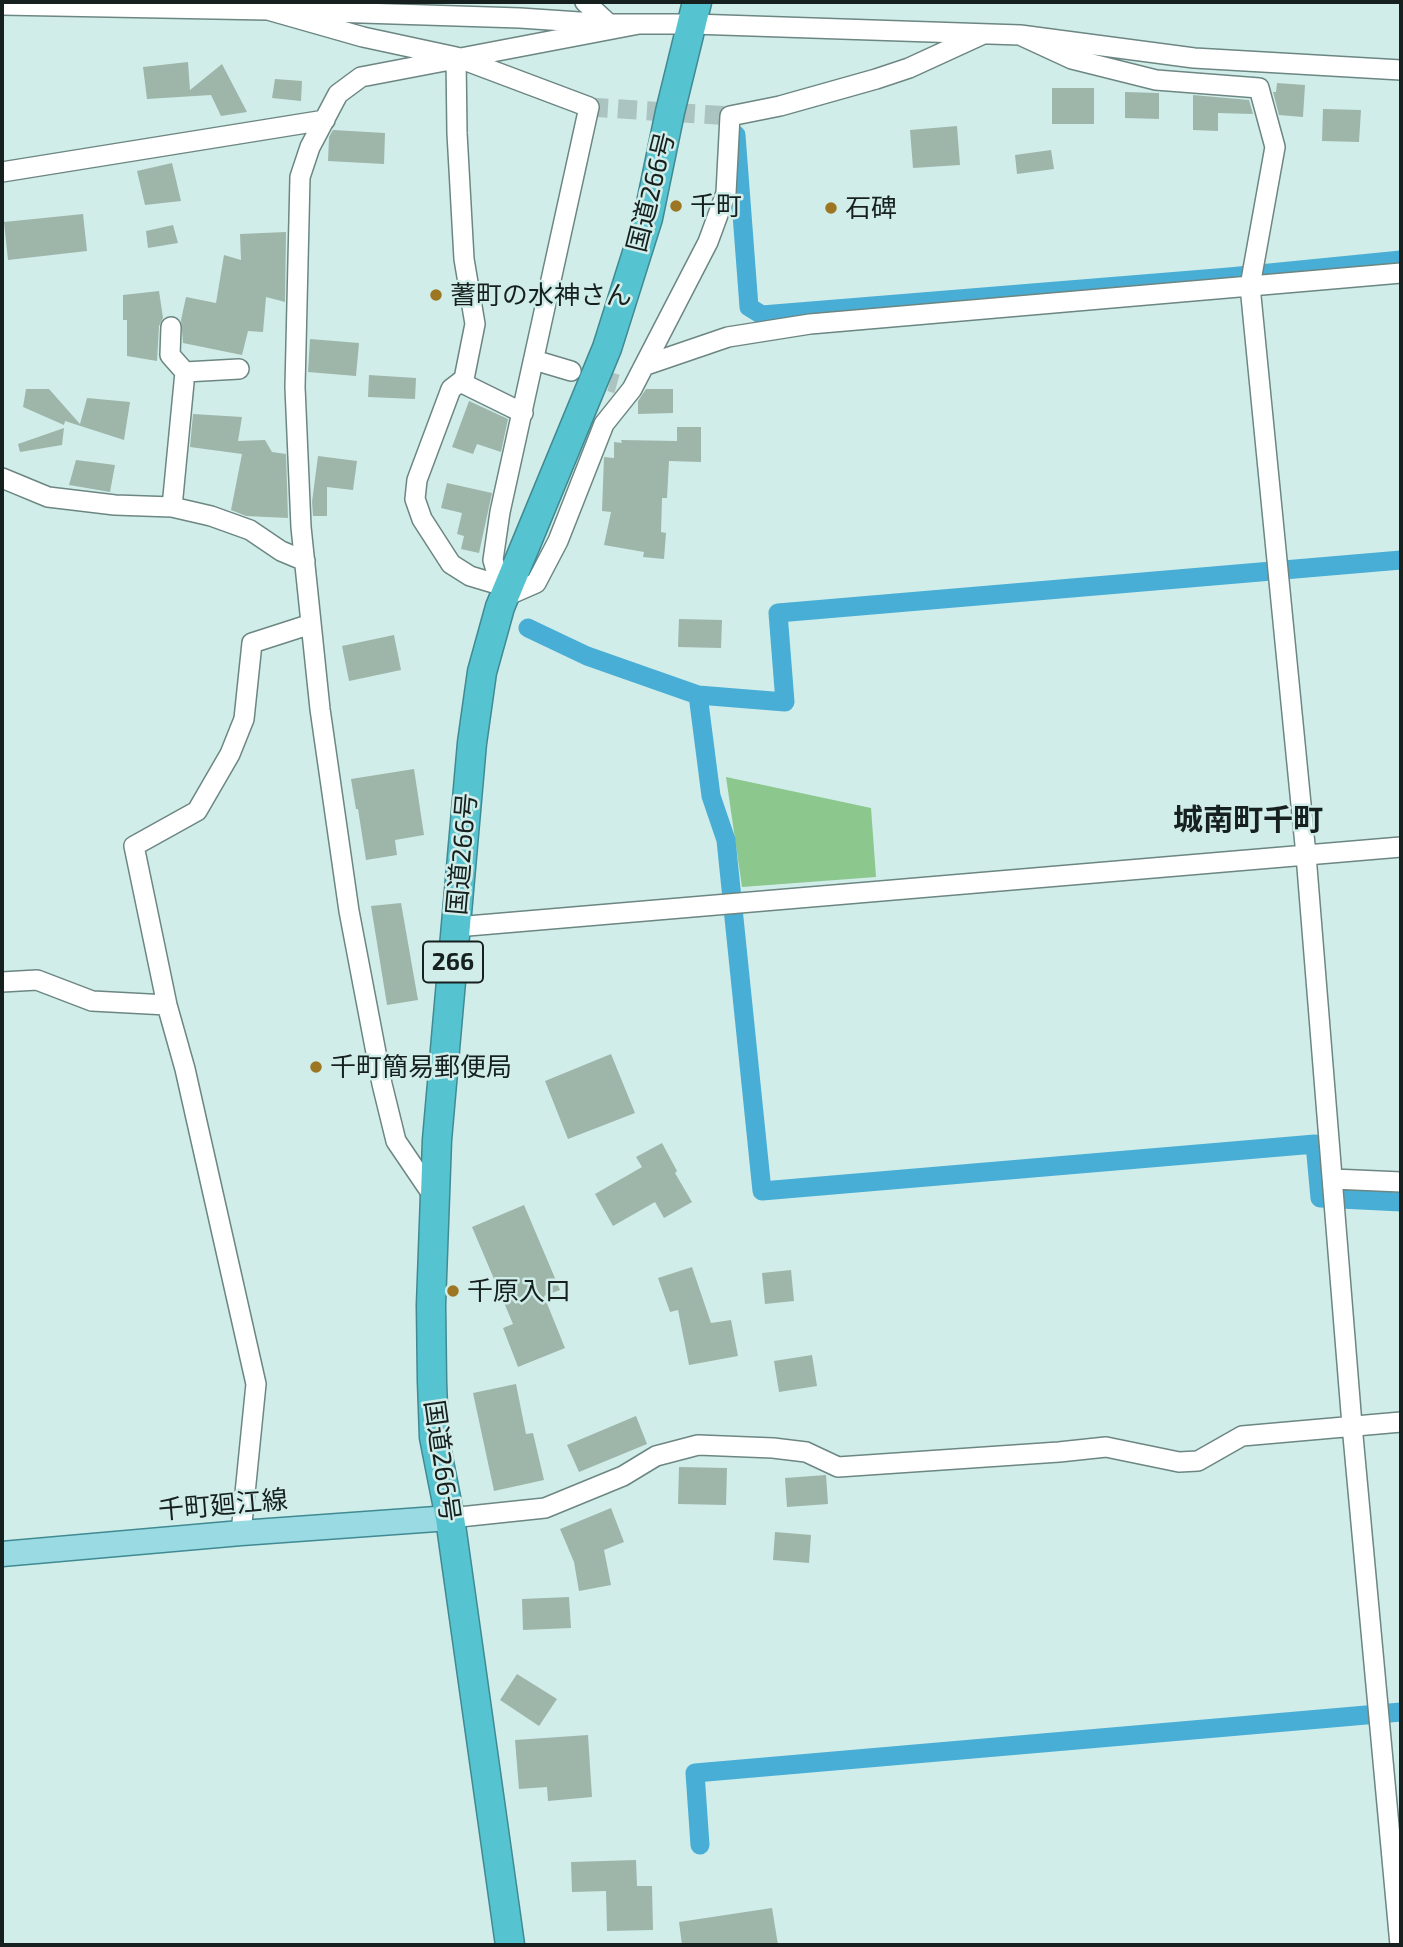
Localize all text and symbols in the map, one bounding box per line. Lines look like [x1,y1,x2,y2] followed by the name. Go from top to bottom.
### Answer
[621,129,681,255] street label: 国道266号
[690,190,742,222] place label: 千町
[845,192,897,224] place label: 石碑
[668,198,684,214] marker: 千町
[823,200,839,216] marker: 石碑
[450,279,632,311] place label: 蓍町の水神さん
[428,287,444,303] marker: 蓍町の水神さん
[441,792,483,916] street label: 国道266号
[1173,802,1323,838] district label: 城南町千町
[423,942,483,982] road number: 266
[330,1051,512,1083] place label: 千町簡易郵便局
[308,1059,324,1075] marker: 千町簡易郵便局
[467,1275,571,1307] place label: 千原入口
[445,1283,461,1299] marker: 千原入口
[418,1398,466,1524] street label: 国道266号
[157,1484,289,1526] street label: 千町廻江線

